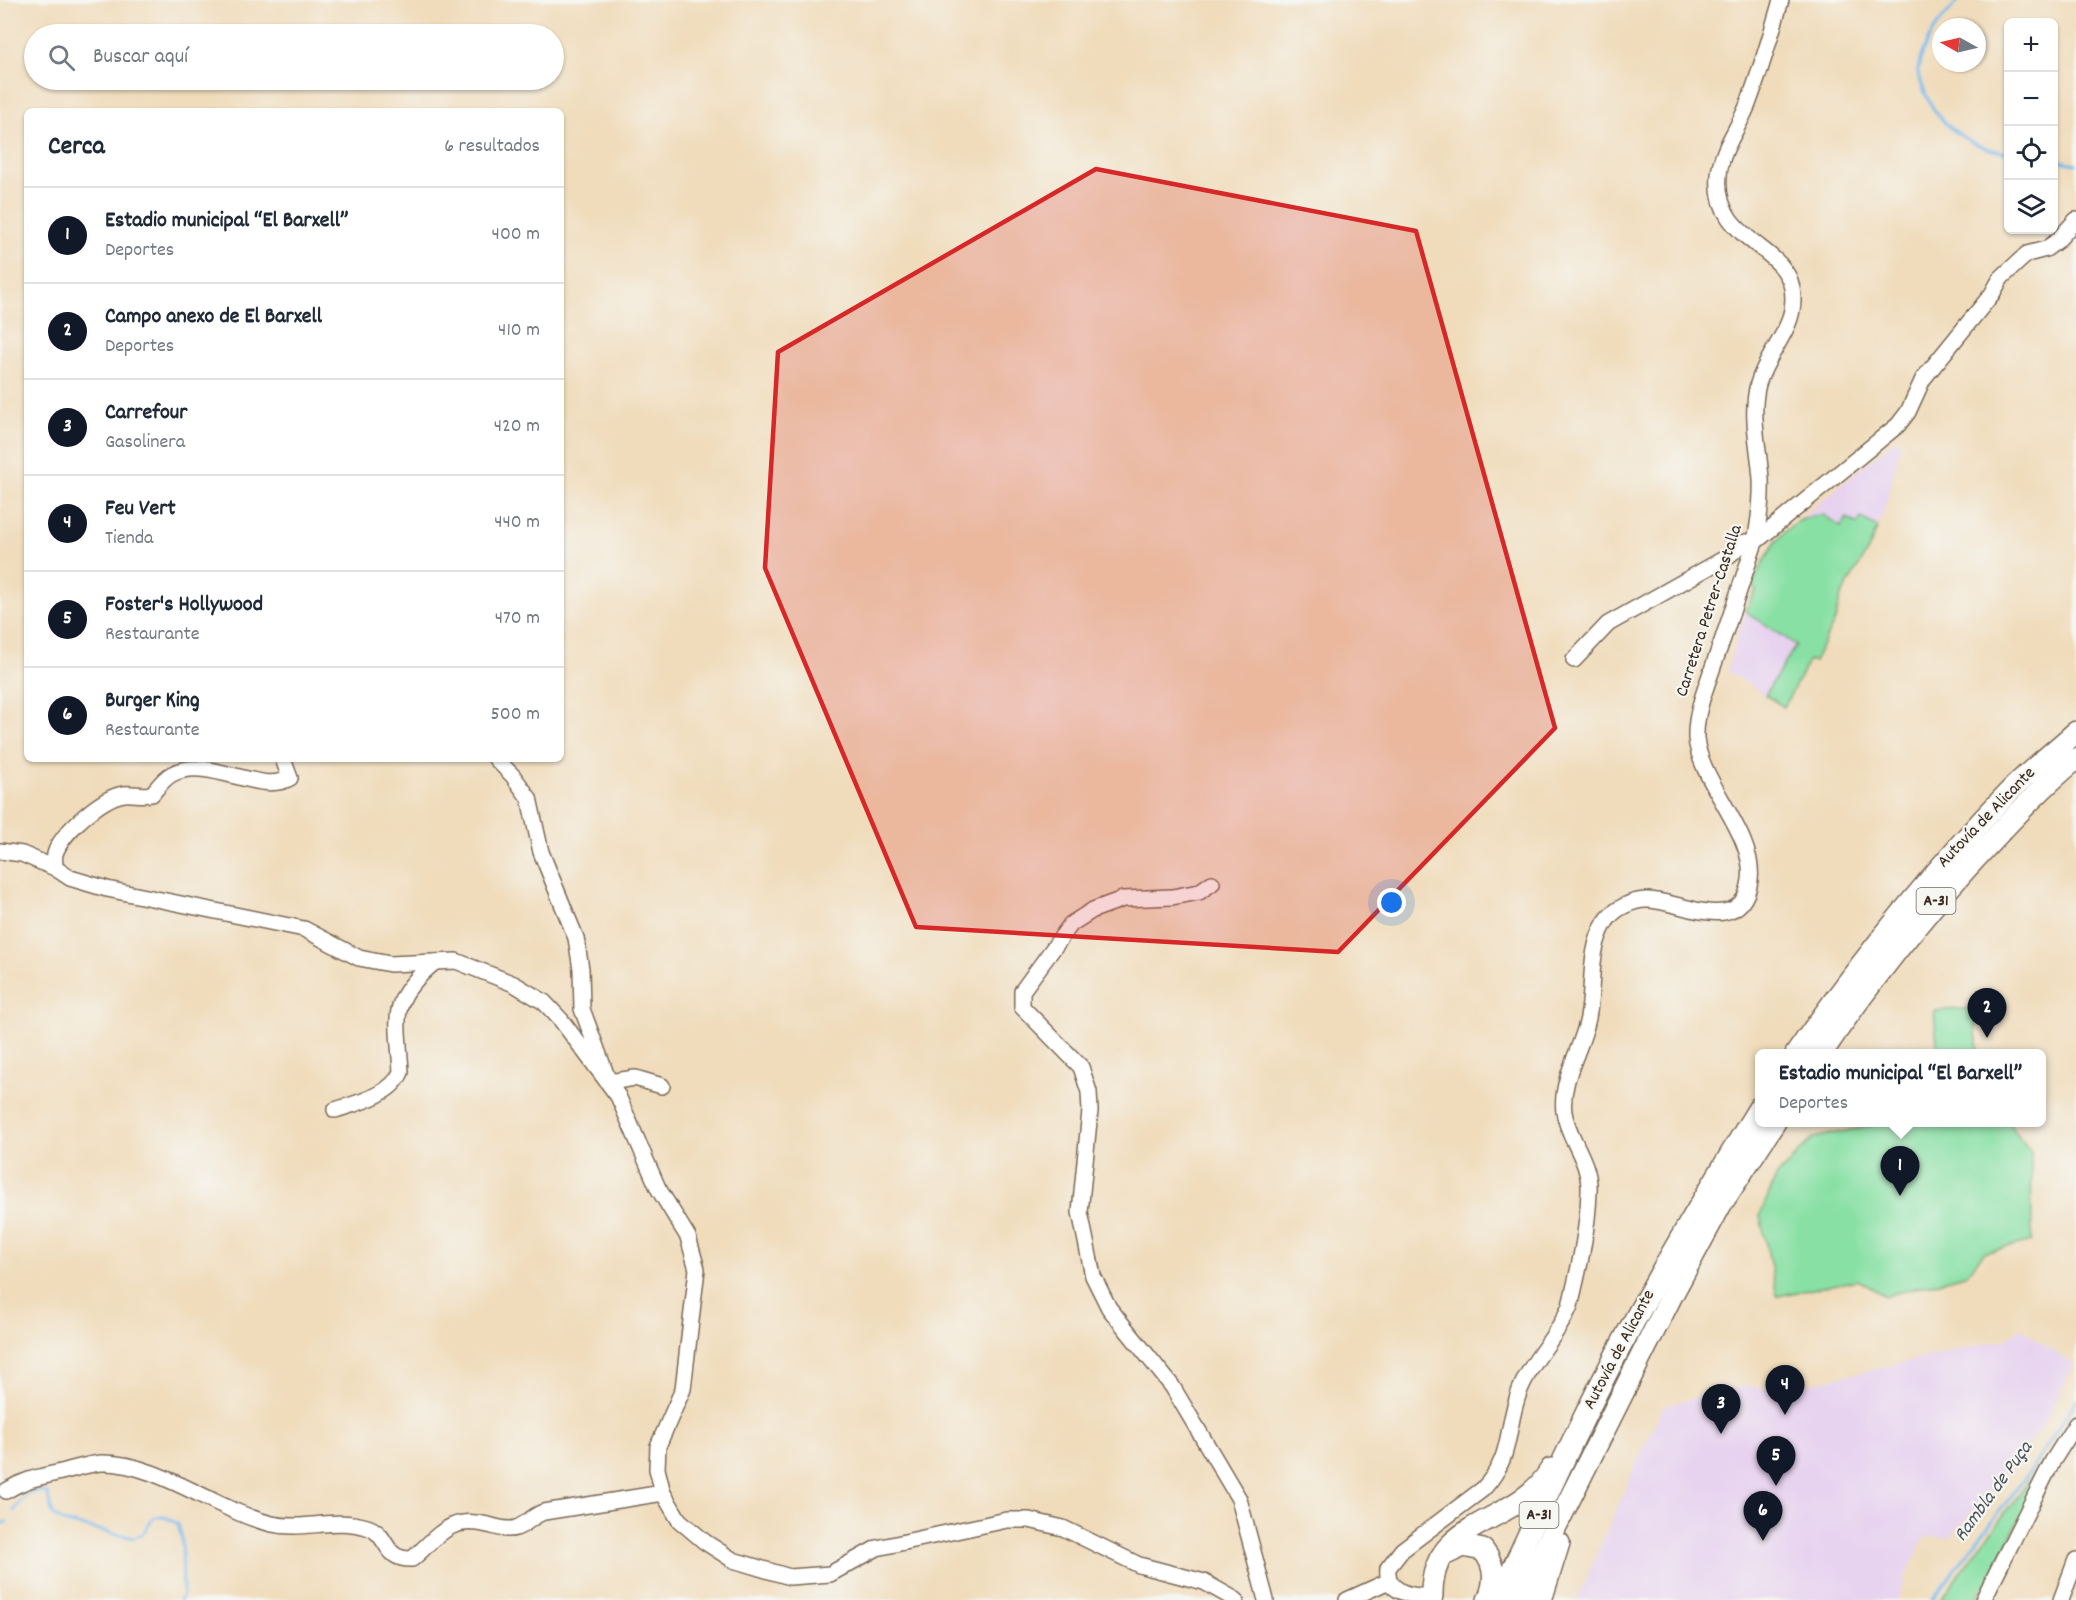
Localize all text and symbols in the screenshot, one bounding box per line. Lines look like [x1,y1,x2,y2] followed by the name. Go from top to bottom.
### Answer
[1932,18,1986,72] north arrow
[2004,18,2058,234] map controls
[2004,18,2058,72] button: +
[24,24,564,90] search box
[45,41,78,74] icon: search
[93,42,188,73] text: Buscar aquí
[2004,72,2058,126] button: −
[2004,126,2058,180] button: locate
[48,129,105,166] text: Cerca
[444,133,540,161] text: 6 resultados
[2004,180,2058,234] button: layers
[105,206,348,237] text: Estadio municipal “El Barxell”
[65,221,70,249] text: 1
[492,221,540,249] text: 400 m
[105,237,174,265] text: Deportes
[105,302,322,333] text: Campo anexo de El Barxell
[63,317,72,345] text: 2
[498,317,540,345] text: 410 m
[105,333,174,361] text: Deportes
[105,398,187,429] text: Carrefour
[63,413,72,441] text: 3
[494,413,540,441] text: 420 m
[105,429,185,457] text: Gasolinera
[105,494,176,525] text: Feu Vert
[63,509,72,537] text: 4
[494,509,540,537] text: 440 m
[1670,521,1750,700] street label: Carretera Petrer-Castalla
[105,525,153,553] text: Tienda
[105,590,263,621] text: Foster's Hollywood
[63,605,72,633] text: 5
[495,605,540,633] text: 470 m
[105,621,200,649] text: Restaurante
[105,686,200,717] text: Burger King
[63,701,72,729] text: 6
[491,701,540,729] text: 500 m
[105,717,200,745] text: Restaurante
[1932,762,2042,874] street label: Autovía de Alicante
[1377,888,1406,917] your location
[1916,888,1956,914] road number: A-31
[1968,988,2006,1038] pin: 2
[1755,1049,2046,1127] popup
[1779,1059,2022,1090] text: Estadio municipal “El Barxell”
[1779,1090,1848,1118] text: Deportes
[1880,1146,1920,1196] pin: 1
[1578,1286,1662,1414] street label: Autovía de Alicante
[1766,1366,1804,1415] pin: 4
[1702,1384,1740,1434] pin: 3
[1948,1435,2041,1548] water label: Rambla de Puça
[1756,1436,1796,1486] pin: 5
[1744,1492,1782,1541] pin: 6
[1520,1502,1558,1528] road number: A-31

